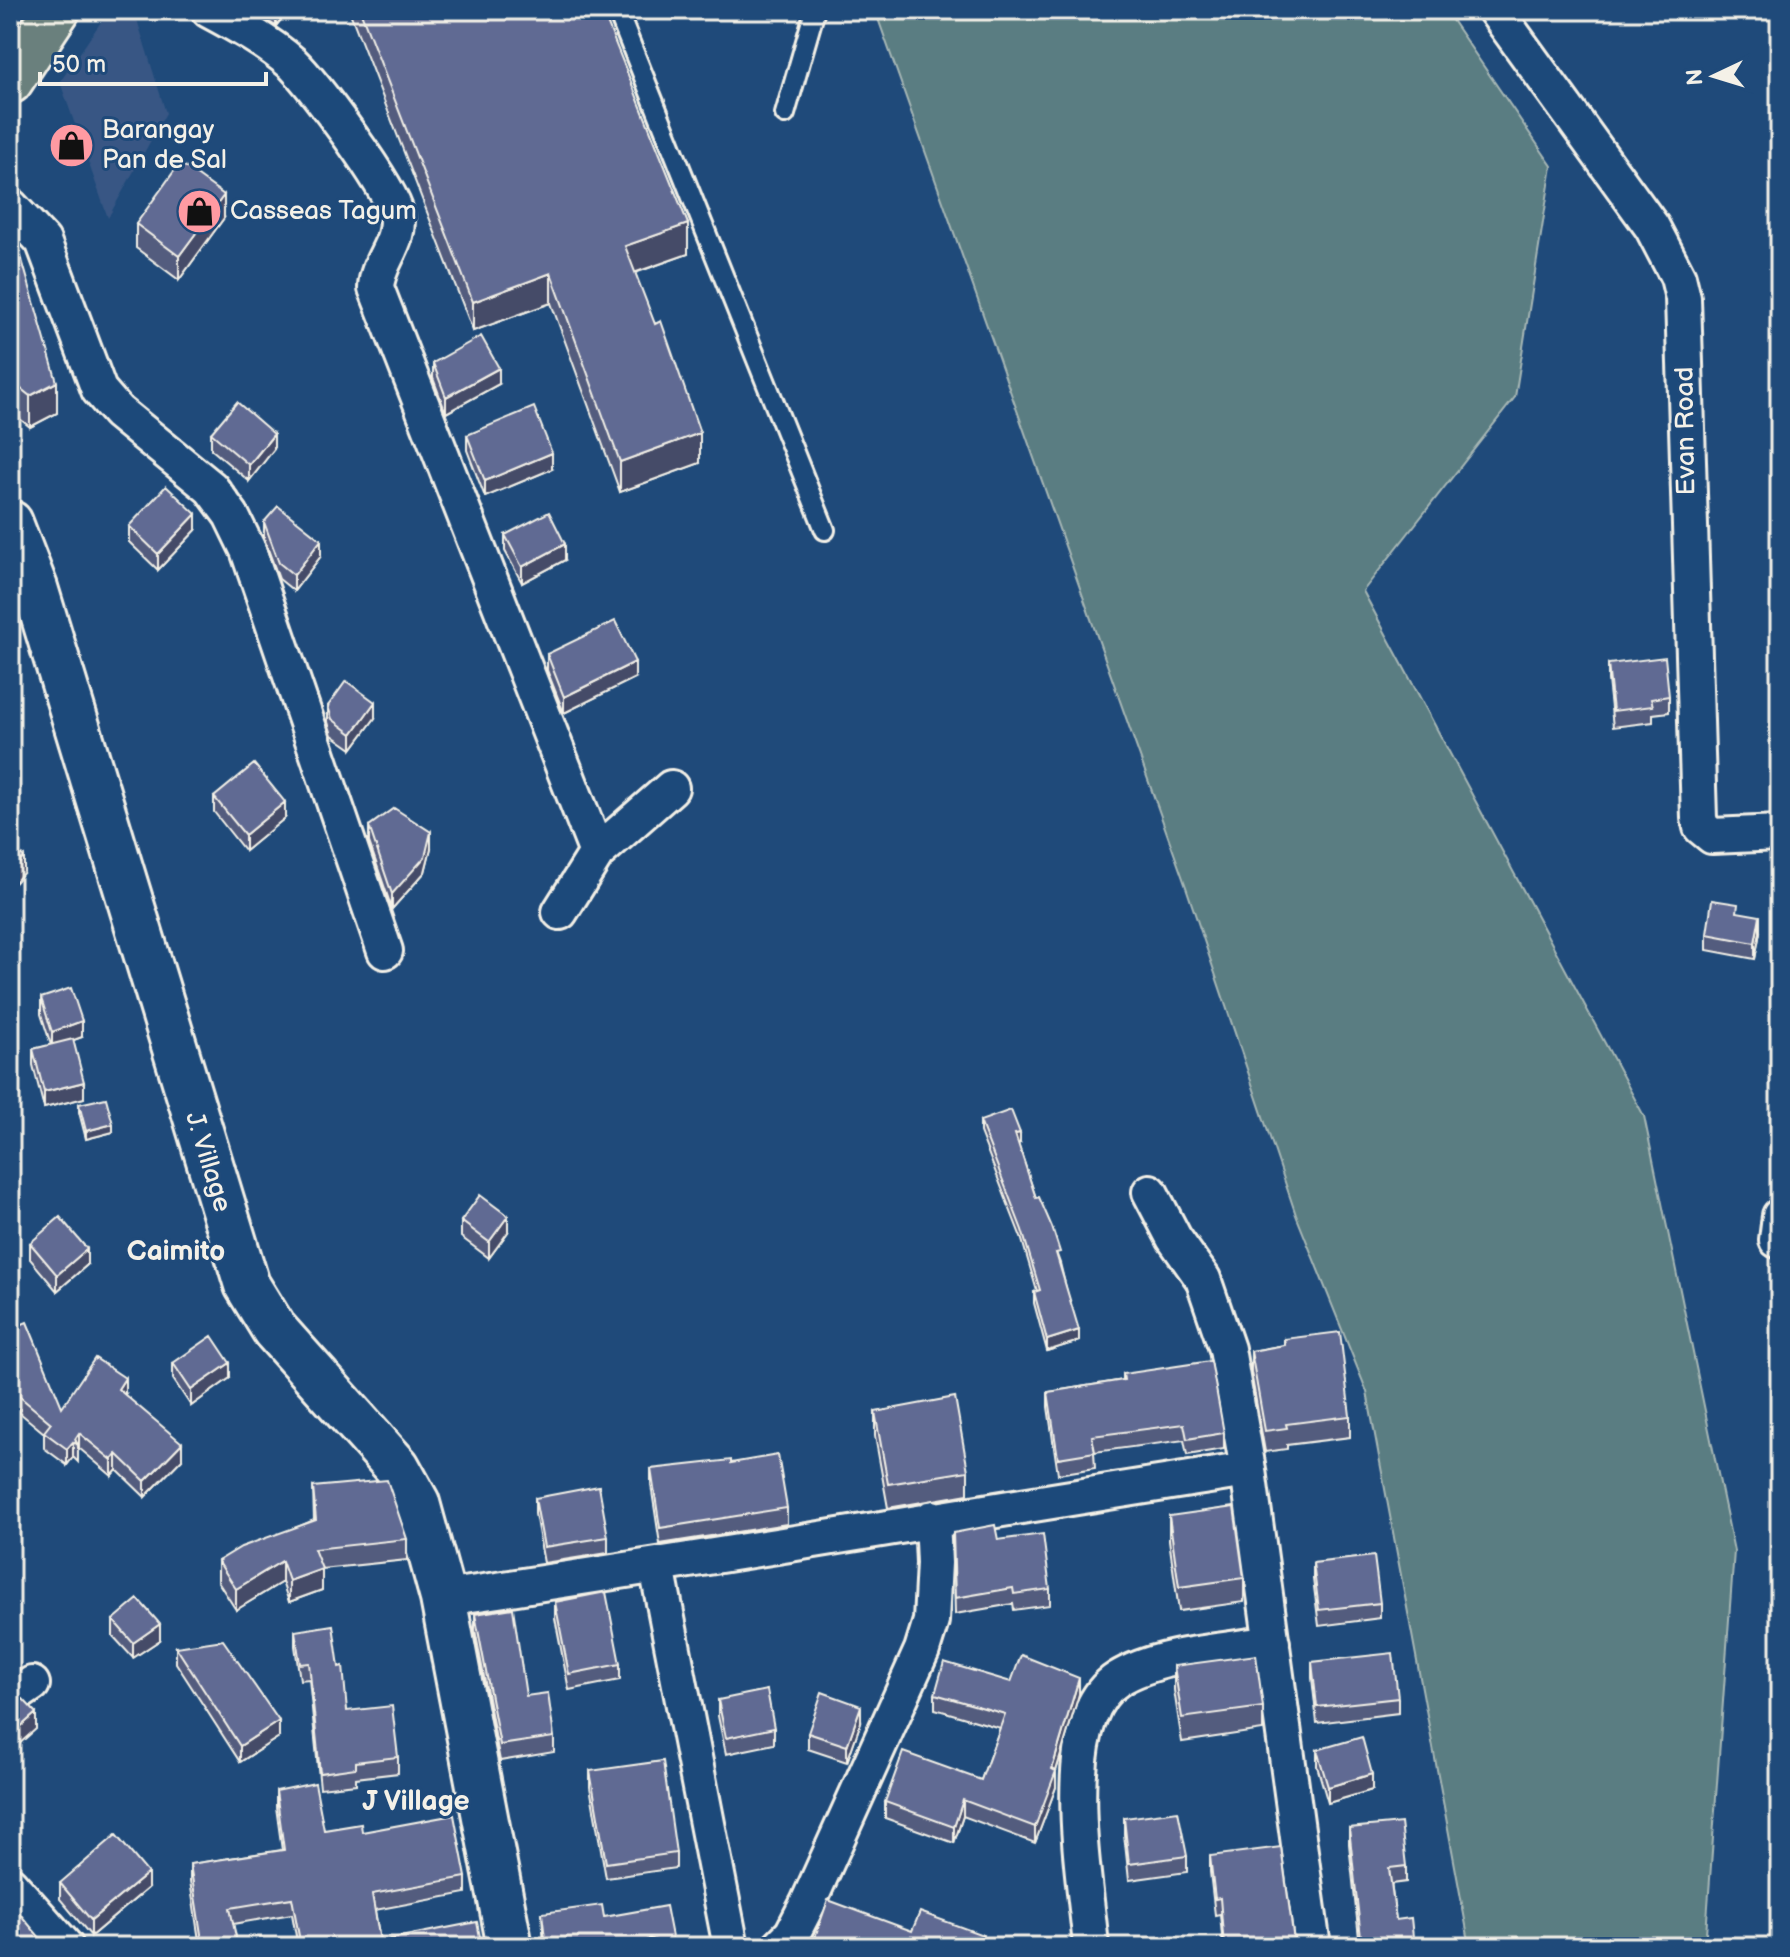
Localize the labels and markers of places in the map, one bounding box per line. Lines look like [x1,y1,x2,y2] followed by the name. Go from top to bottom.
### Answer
[102,115,227,176] place label: Barangay Pan de Sal
[47,121,95,169] shop icon: Barangay Pan de Sal
[175,187,223,235] shop icon: Casseas Tagum
[230,196,417,227] place label: Casseas Tagum

